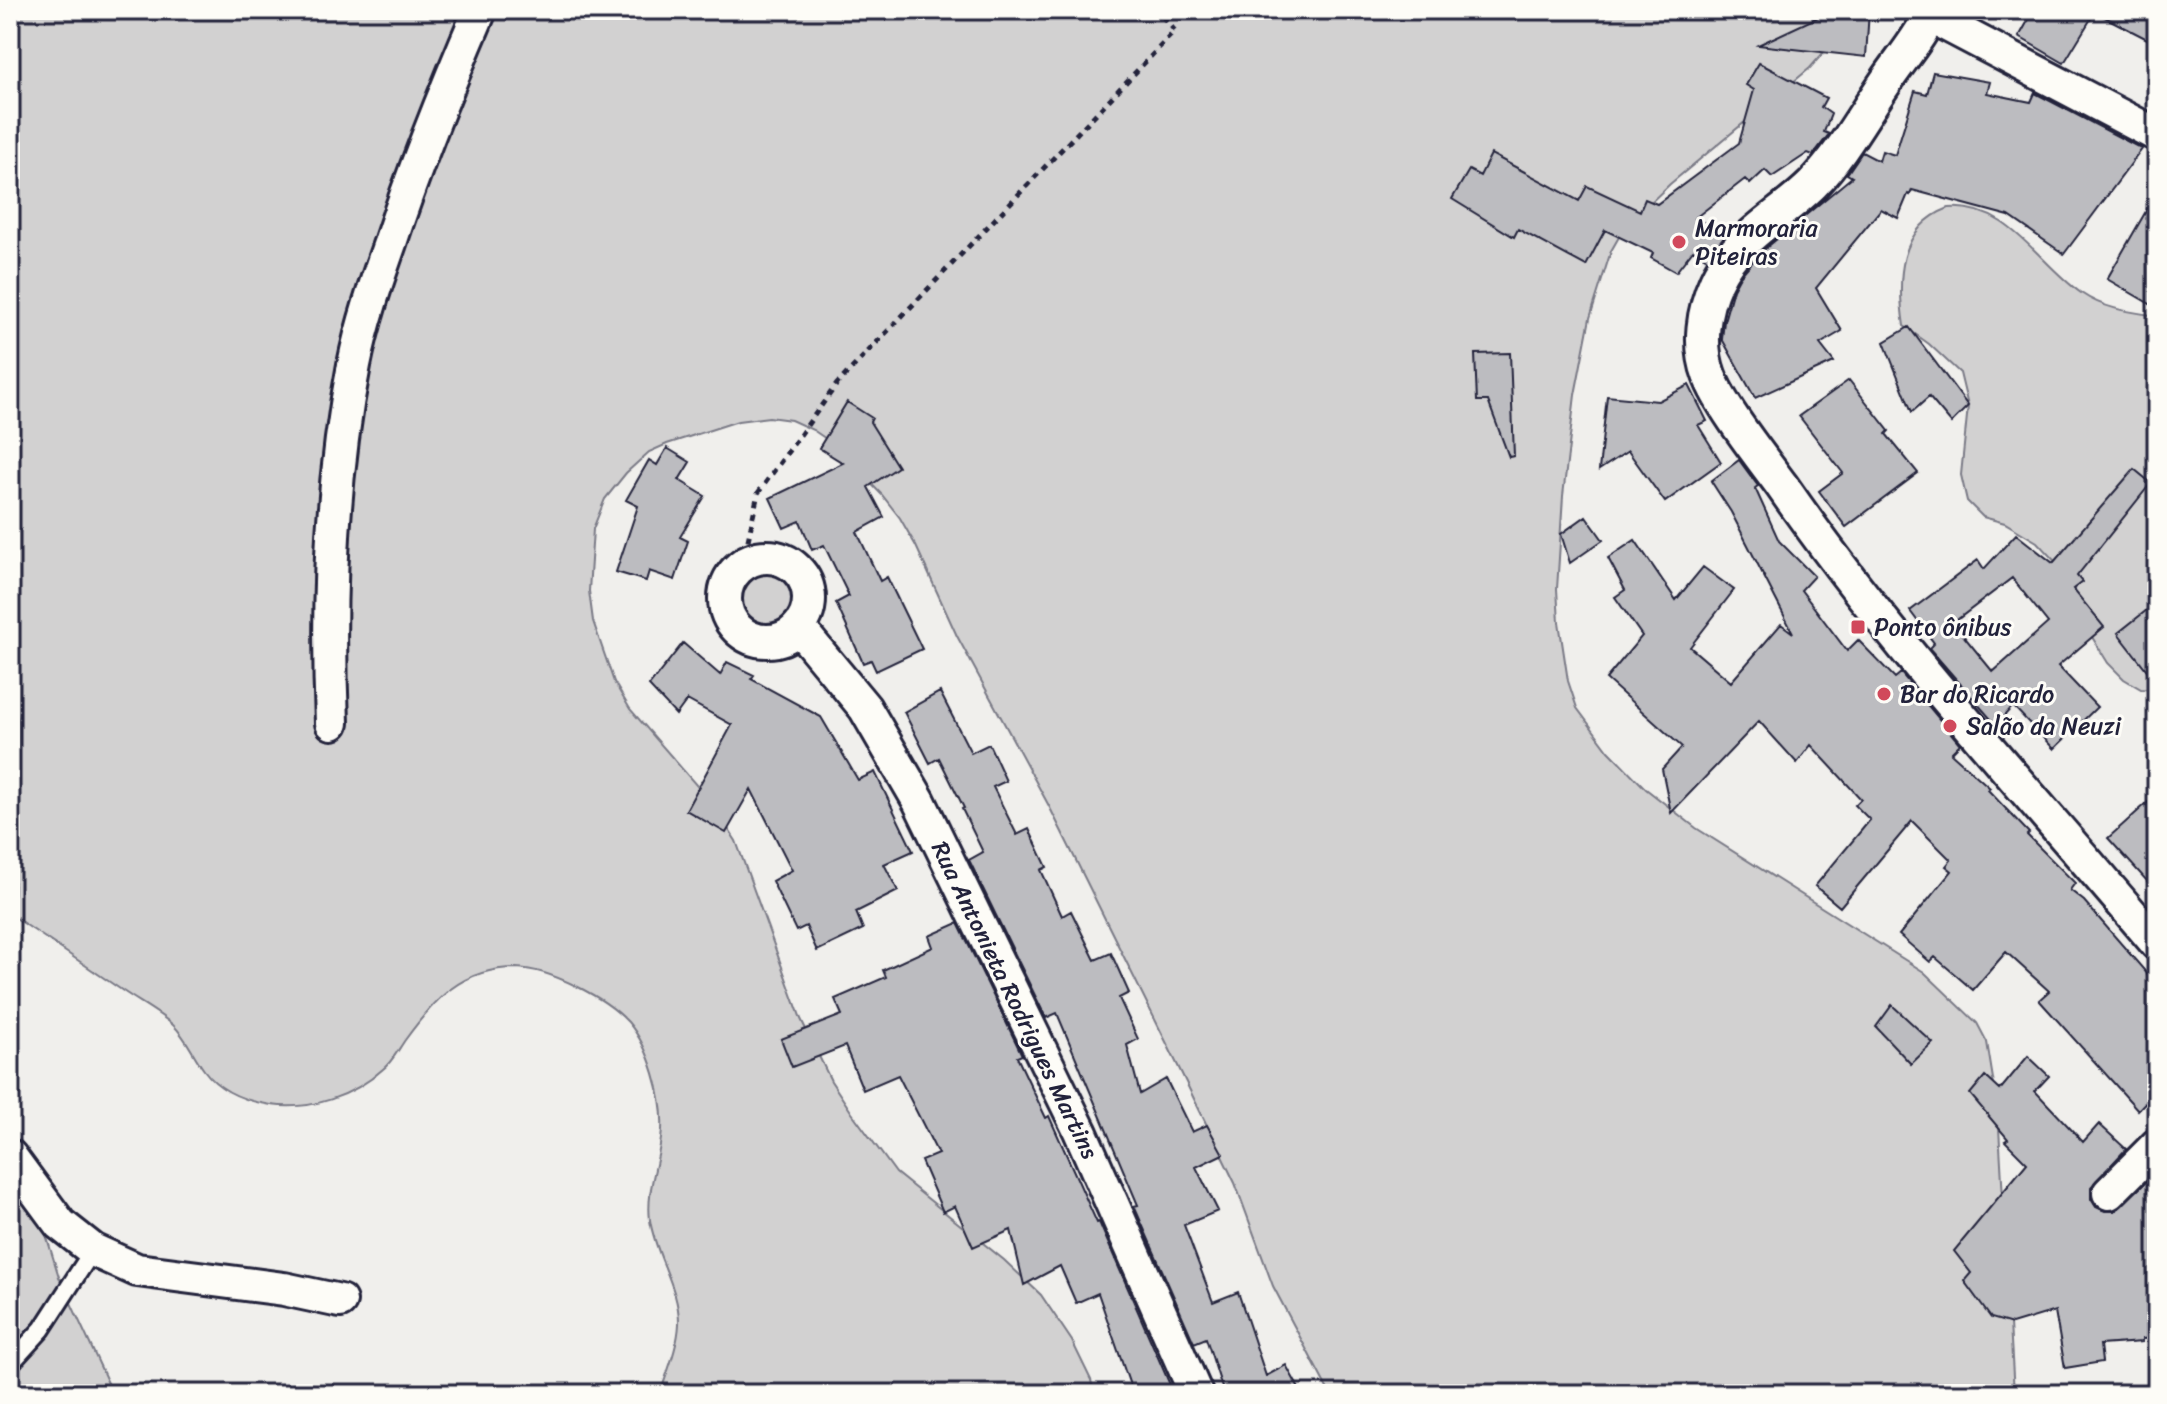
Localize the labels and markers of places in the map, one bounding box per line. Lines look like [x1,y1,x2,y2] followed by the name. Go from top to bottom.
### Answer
[1695,207,1818,277] place label: Marmoraria Piteiras
[1670,233,1688,251] marker: Marmoraria Piteiras
[1874,606,2012,648] place label: Ponto ônibus
[1849,618,1867,636] marker: Ponto ônibus
[1900,673,2054,715] place label: Bar do Ricardo
[1875,685,1893,703] marker: Bar do Ricardo
[1966,705,2122,747] place label: Salão da Neuzi
[1941,717,1959,735] marker: Salão da Neuzi

